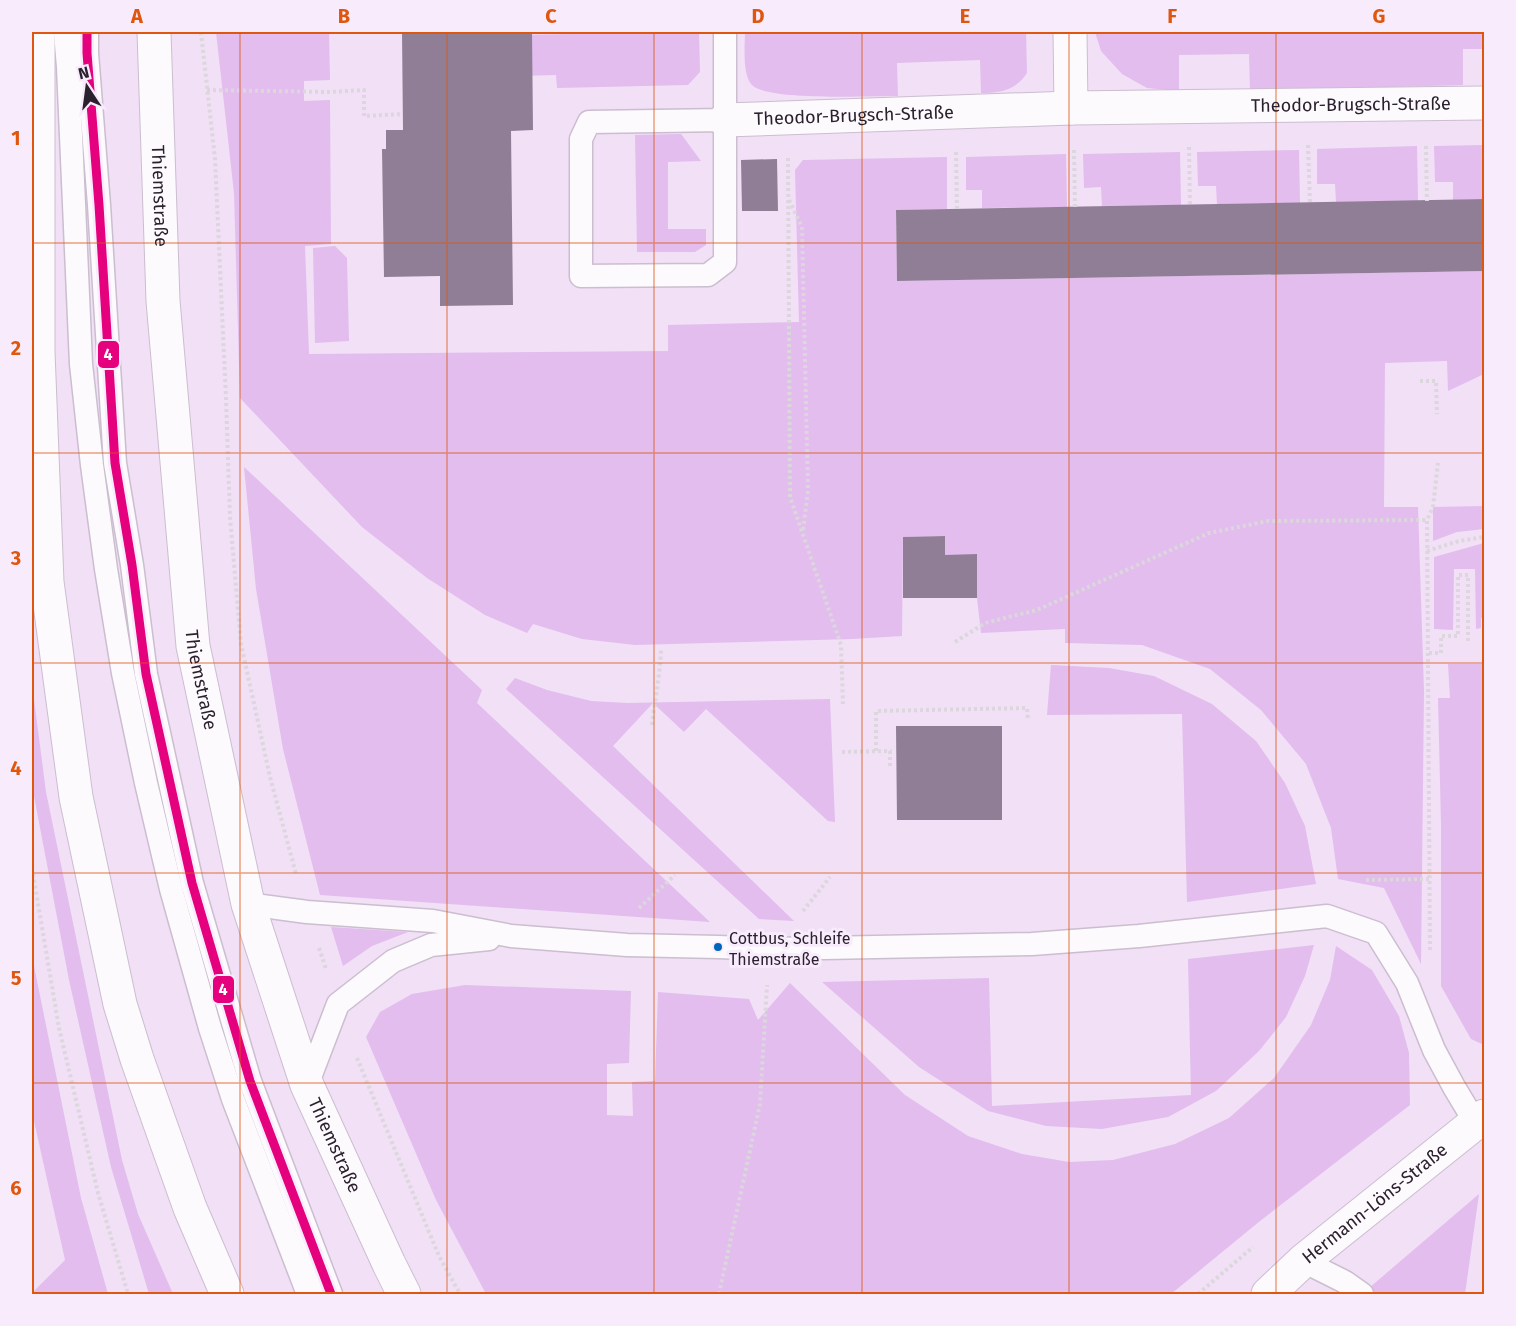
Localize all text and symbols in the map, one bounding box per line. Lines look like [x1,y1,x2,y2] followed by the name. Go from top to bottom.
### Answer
[130,4,144,28] text: A
[338,4,350,28] text: B
[545,4,557,28] text: C
[751,4,765,28] text: D
[960,4,970,28] text: E
[1167,4,1177,28] text: F
[1373,4,1385,28] text: G
[57,57,117,117] north arrow
[76,62,91,83] text: N
[1251,92,1451,117] street label: Theodor-Brugsch-Straße
[754,101,954,130] street label: Theodor-Brugsch-Straße
[11,126,21,150] text: 1
[147,145,172,247] street label: Thiemstraße
[11,336,21,360] text: 2
[97,340,120,369] line badge: 4
[103,345,113,364] text: 4
[10,546,21,570] text: 3
[181,629,222,732] street label: Thiemstraße
[10,756,22,780] text: 4
[729,929,850,969] place label: Cottbus, Schleife Thiemstraße
[712,941,724,953] marker: Cottbus, Schleife Thiemstraße
[11,966,22,990] text: 5
[212,975,235,1004] line badge: 4
[218,980,228,999] text: 4
[303,1095,366,1196] street label: Thiemstraße
[1298,1139,1452,1268] street label: Hermann-Löns-Straße
[10,1176,22,1200] text: 6

